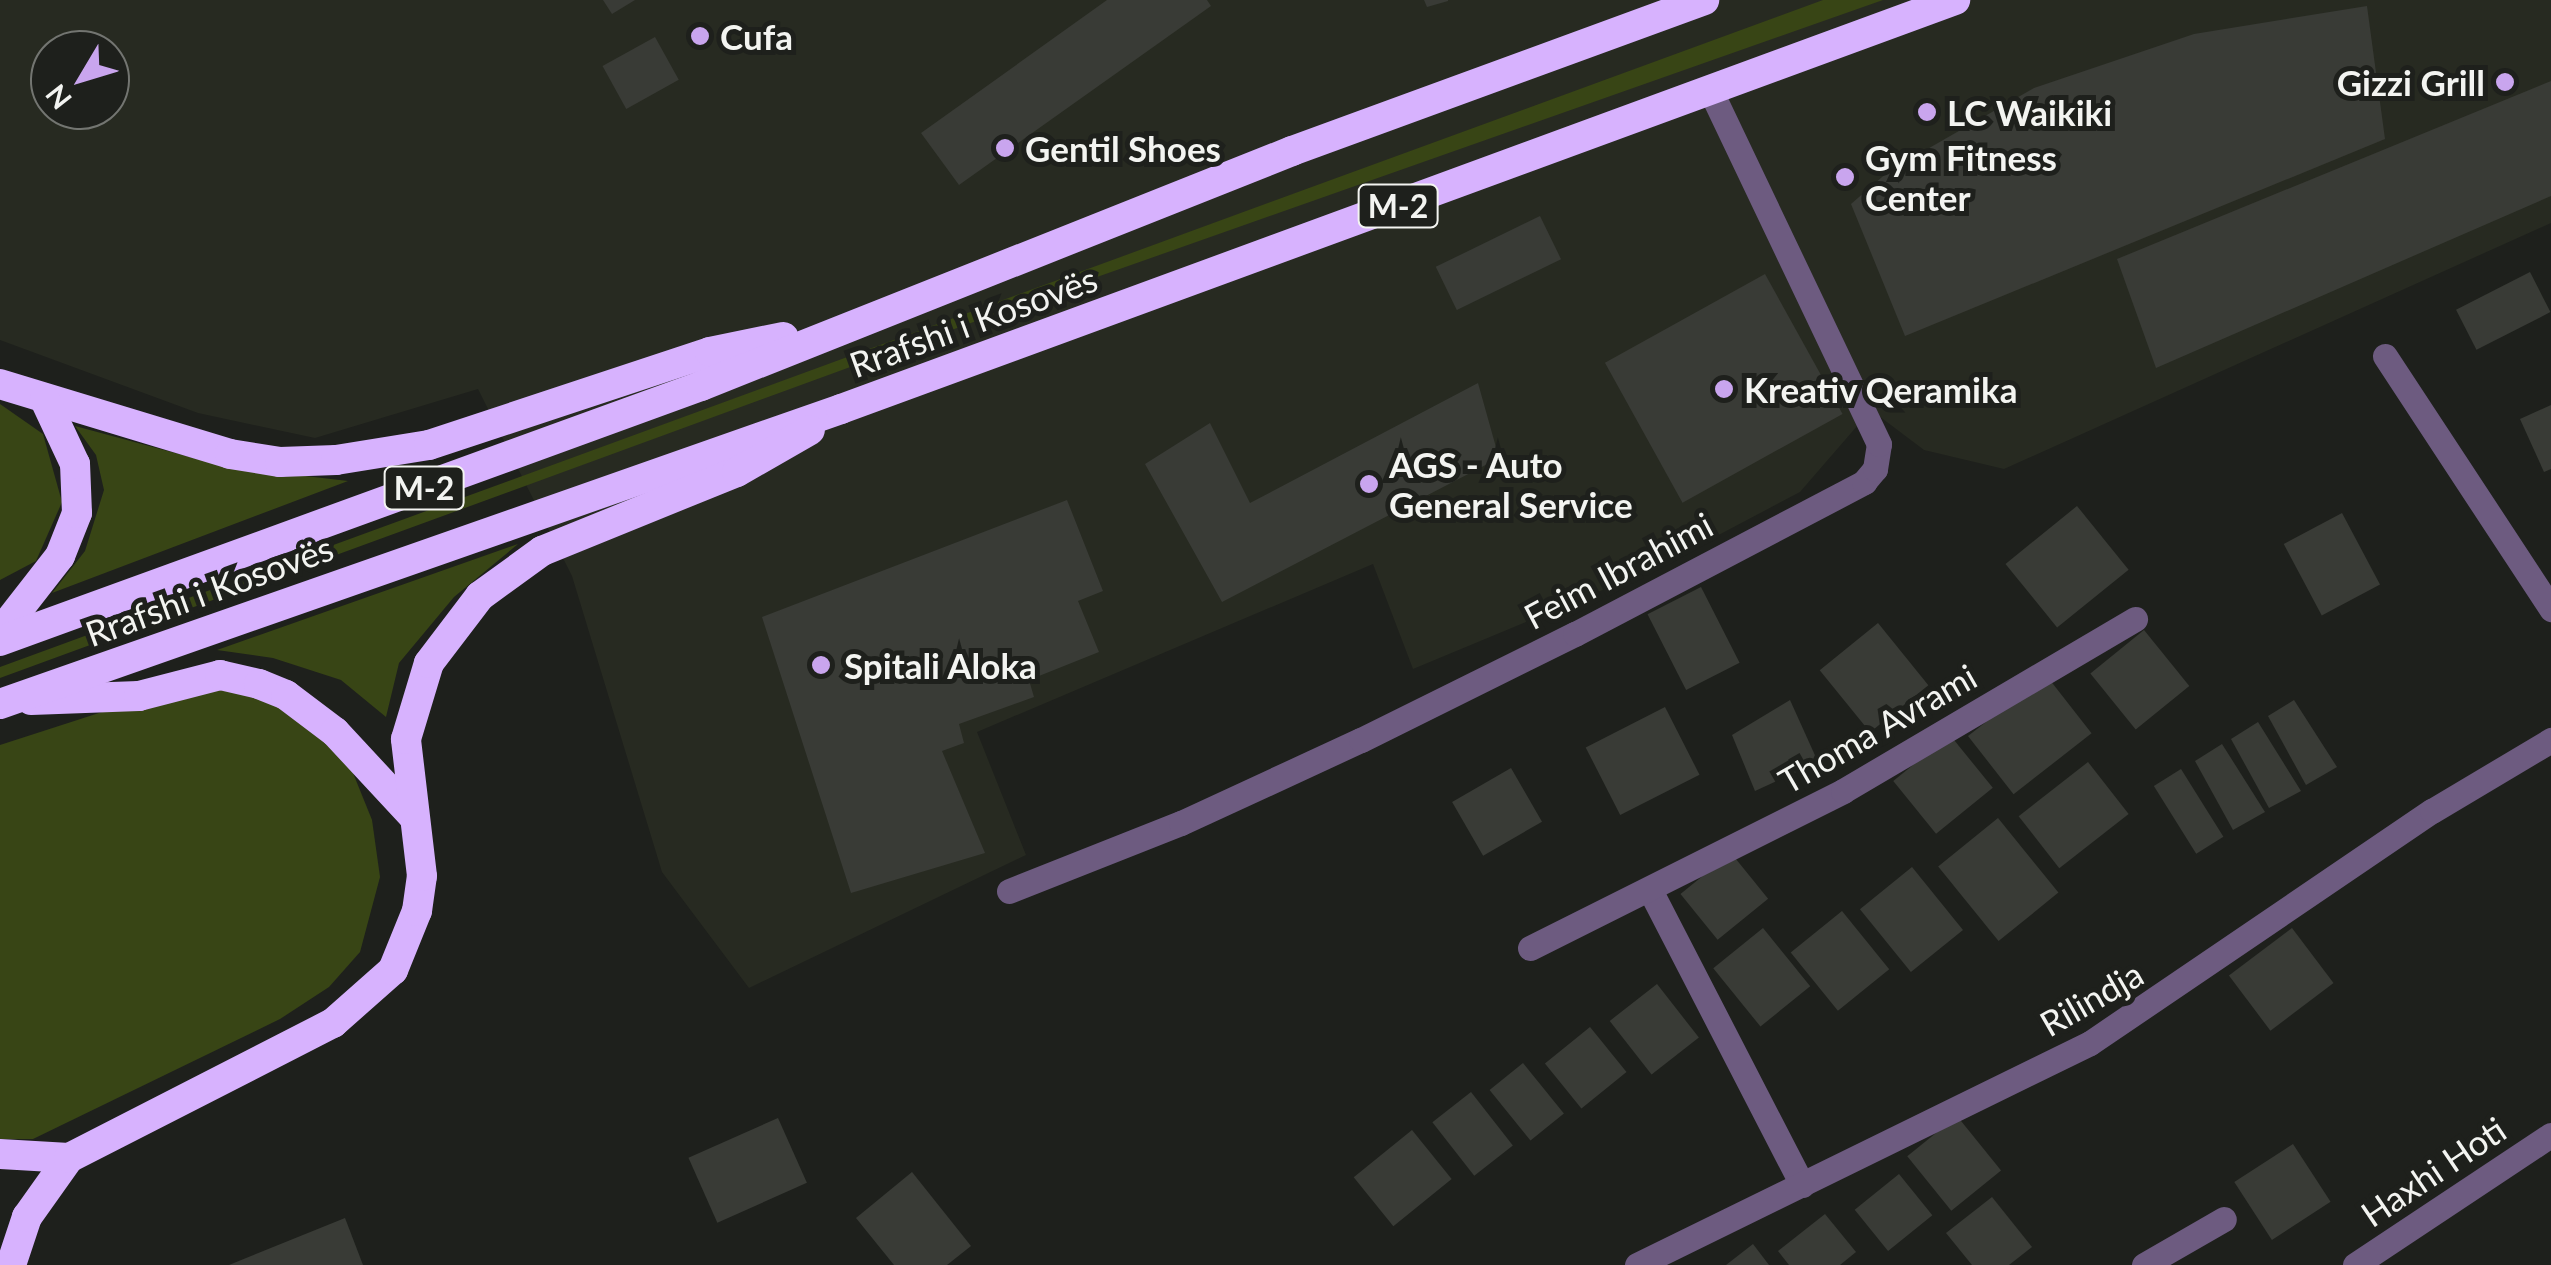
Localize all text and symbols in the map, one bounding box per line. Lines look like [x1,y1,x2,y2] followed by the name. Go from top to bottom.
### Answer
[720,15,793,57] place label: Cufa
[689,25,711,47] marker: Cufa
[30,30,130,130] north arrow
[2337,61,2485,103] place label: Gizzi Grill
[2494,71,2516,93] marker: Gizzi Grill
[38,78,78,116] text: N
[1947,91,2112,133] place label: LC Waikiki
[1916,101,1938,123] marker: LC Waikiki
[1025,127,1221,169] place label: Gentil Shoes
[1865,136,2057,218] place label: Gym Fitness Center
[994,137,1016,159] marker: Gentil Shoes
[1834,166,1856,188] marker: Gym Fitness Center
[1356,179,1440,233] road number: M-2
[843,257,1103,385] street label: Rrafshi i Kosovës
[1744,368,2018,410] place label: Kreativ Qeramika
[1713,378,1735,400] marker: Kreativ Qeramika
[1389,443,1633,525] place label: AGS - Auto General Service
[382,461,466,515] road number: M-2
[1358,473,1380,495] marker: AGS - Auto General Service
[1517,503,1719,637] street label: Feim Ibrahimi
[79,526,339,654] street label: Rrafshi i Kosovës
[844,644,1038,686] place label: Spitali Aloka
[808,652,834,678] marker: Spitali Aloka
[1770,654,1984,802] street label: Thoma Avrami
[2032,952,2150,1044] street label: Rilindja
[2353,1107,2513,1235] street label: Haxhi Hoti

